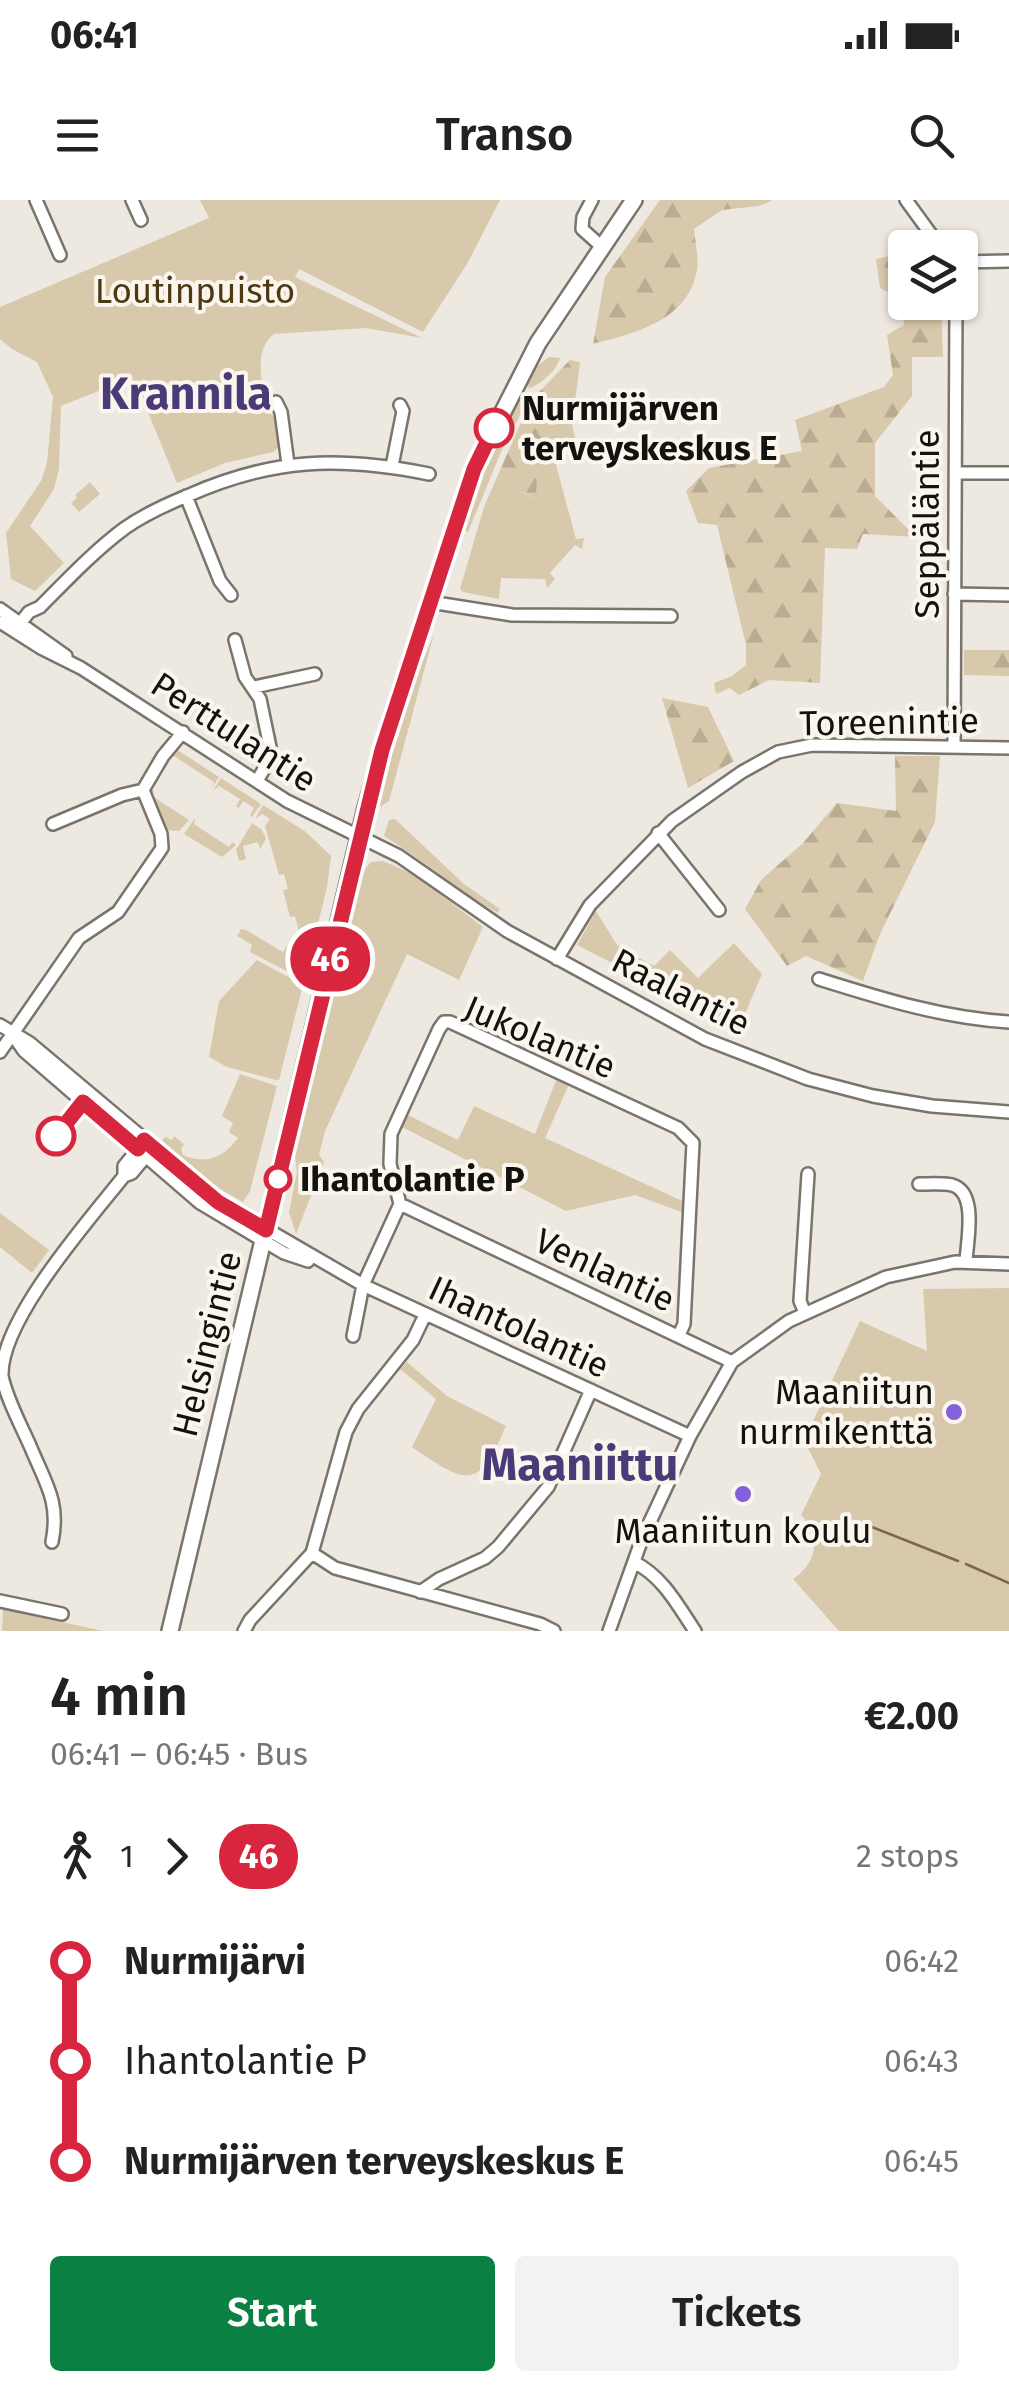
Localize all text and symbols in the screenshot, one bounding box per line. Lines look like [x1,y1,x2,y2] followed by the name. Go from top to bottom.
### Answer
[50,12,139,58] text: 06:41
[50,108,105,163] icon: menu
[436,108,573,162] text: Transo
[904,108,959,163] icon: search
[888,230,978,320] map controls
[888,230,978,320] button: layers
[95,270,295,312] park label: Loutinpuisto
[100,367,272,421] district label: Krannila
[522,387,777,469] place label: Nurmijärven terveyskeskus E
[475,409,513,447] marker: Nurmijärven terveyskeskus E
[906,429,948,619] street label: Seppäläntie
[143,663,325,801] street label: Perttulantie
[799,699,979,745] street label: Toreenintie
[285,926,375,992] line badge: 46
[310,938,350,980] text: 46
[605,939,757,1045] street label: Raalantie
[458,986,622,1088] street label: Jukolantie
[37,1117,75,1155] unlabelled marker
[300,1158,525,1200] place label: Ihantolantie P
[265,1166,291,1192] marker: Ihantolantie P
[528,1219,682,1321] street label: Venlantie
[164,1247,250,1441] street label: Helsingintie
[422,1267,616,1387] street label: Ihantolantie
[738,1371,934,1453] place label: Maaniitun nurmikenttä
[943,1401,965,1423] marker: Maaniitun nurmikenttä
[482,1438,678,1492] district label: Maaniittu
[732,1483,754,1505] marker: Maaniitun koulu
[614,1510,872,1552] place label: Maaniitun koulu
[50,1664,188,1730] text: 4 min
[864,1693,959,1739] text: €2.00
[50,1735,308,1773] text: 06:41 – 06:45 · Bus
[50,1829,105,1884] icon: walk
[149,1829,204,1884] icon: forward
[239,1835,278,1877] text: 46
[120,1837,134,1875] text: 1
[856,1837,959,1875] text: 2 stops
[124,1938,306,1984] text: Nurmijärvi
[884,1942,959,1980] text: 06:42
[124,2038,367,2084] text: Ihantolantie P
[884,2042,959,2080] text: 06:43
[124,2138,624,2184] text: Nurmijärven terveyskeskus E
[884,2142,959,2180] text: 06:45
[50,2256,495,2371] button: Start
[515,2256,959,2371] button: Tickets

